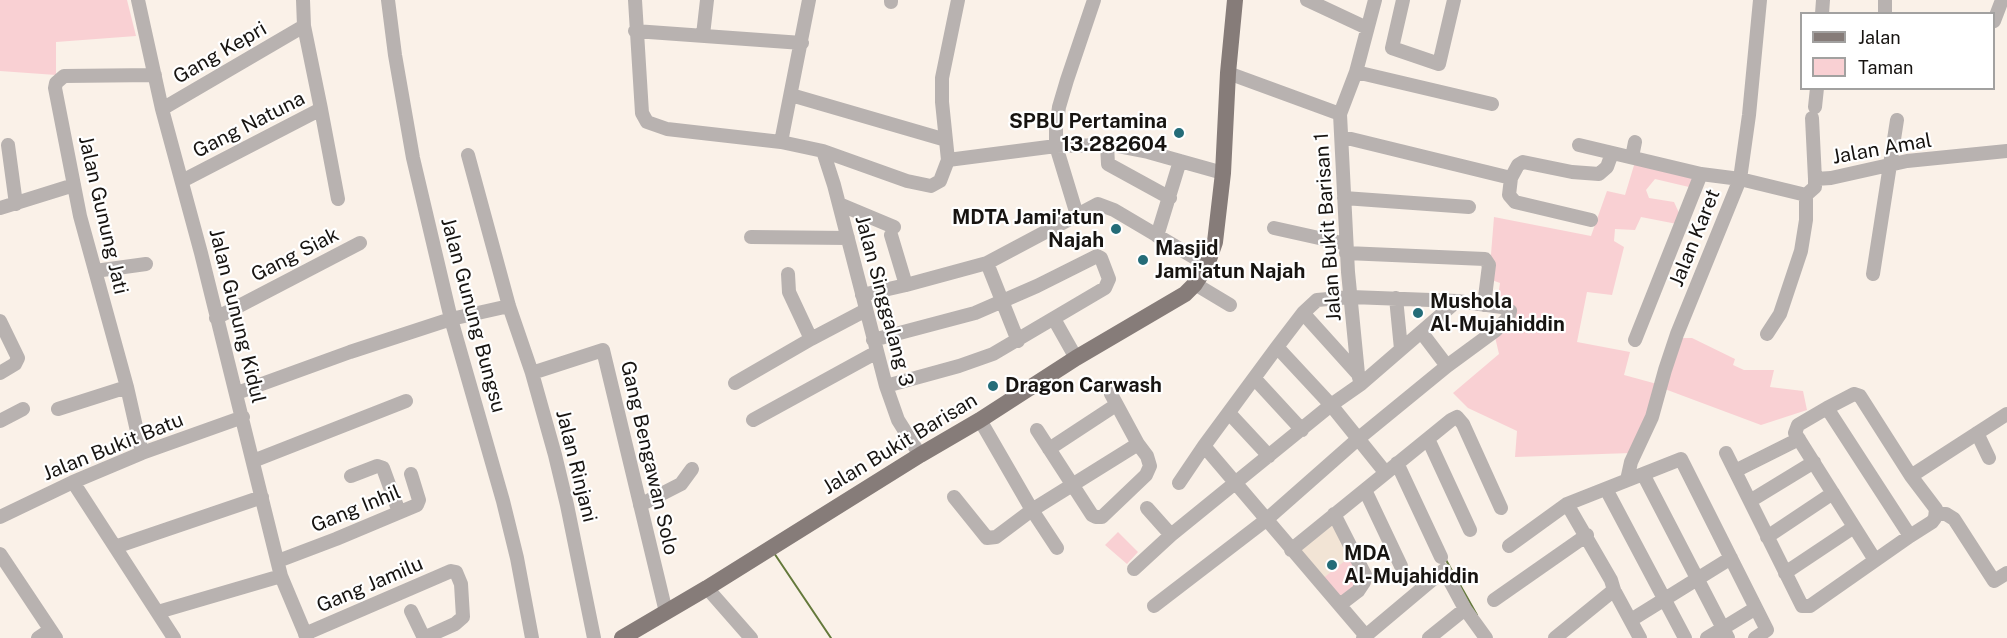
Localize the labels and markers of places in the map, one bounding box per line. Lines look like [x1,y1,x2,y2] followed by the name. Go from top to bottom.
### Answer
[1009,110,1167,157] place label: SPBU Pertamina 13.282604
[1172,126,1186,140] marker: SPBU Pertamina 13.282604
[952,206,1104,253] place label: MDTA Jami'atun Najah
[1109,222,1123,236] marker: MDTA Jami'atun Najah
[1155,237,1305,284] place label: Masjid Jami'atun Najah
[1136,253,1150,267] marker: Masjid Jami'atun Najah
[1430,290,1565,337] place label: Mushola Al-Mujahiddin
[1411,306,1425,320] marker: Mushola Al-Mujahiddin
[1005,374,1162,398] place label: Dragon Carwash
[986,379,1000,393] marker: Dragon Carwash
[1344,542,1479,589] place label: MDA Al-Mujahiddin
[1325,558,1339,572] marker: MDA Al-Mujahiddin

